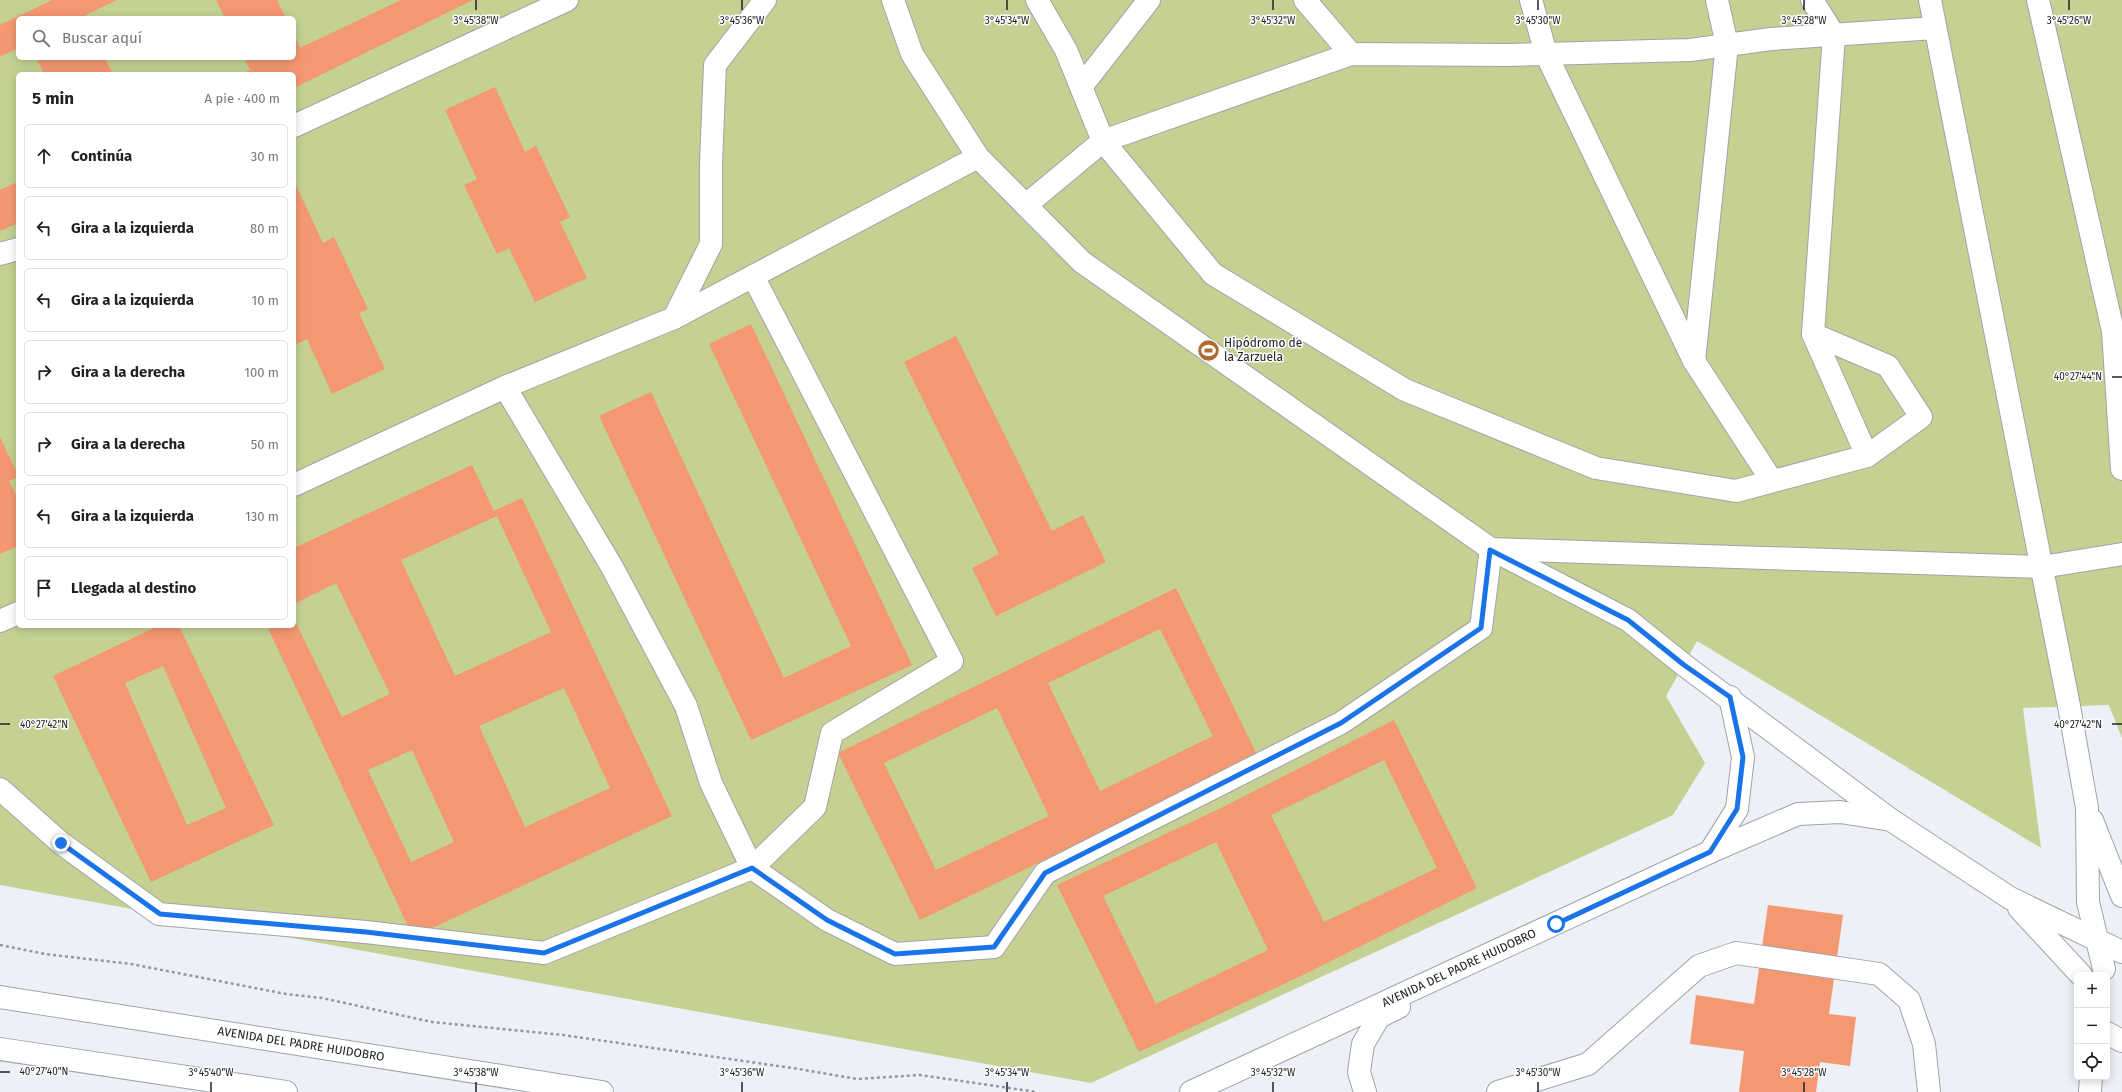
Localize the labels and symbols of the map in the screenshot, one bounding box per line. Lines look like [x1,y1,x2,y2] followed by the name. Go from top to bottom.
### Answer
[454,15,499,27] text: 3°45'38"W
[720,15,765,27] text: 3°45'36"W
[985,15,1030,27] text: 3°45'34"W
[1251,15,1296,27] text: 3°45'32"W
[1515,15,1561,27] text: 3°45'30"W
[1782,15,1827,27] text: 3°45'28"W
[2047,15,2092,27] text: 3°45'26"W
[1224,336,1302,364] place label: Hipódromo de la Zarzuela
[1195,337,1221,363] sports icon: Hipódromo de la Zarzuela
[2054,371,2102,383] text: 40°27'44"N
[20,719,68,731] text: 40°27'42"N
[2054,719,2102,731] text: 40°27'42"N
[52,834,70,852] route end
[1547,915,1565,933] route start
[1380,926,1538,1010] street label: AVENIDA DEL PADRE HUIDOBRO
[217,1024,385,1064] street label: AVENIDA DEL PADRE HUIDOBRO
[20,1066,68,1078] text: 40°27'40"N
[189,1067,234,1079] text: 3°45'40"W
[454,1067,499,1079] text: 3°45'38"W
[720,1067,765,1079] text: 3°45'36"W
[985,1067,1030,1079] text: 3°45'34"W
[1251,1067,1296,1079] text: 3°45'32"W
[1515,1067,1561,1079] text: 3°45'30"W
[1782,1067,1827,1079] text: 3°45'28"W

